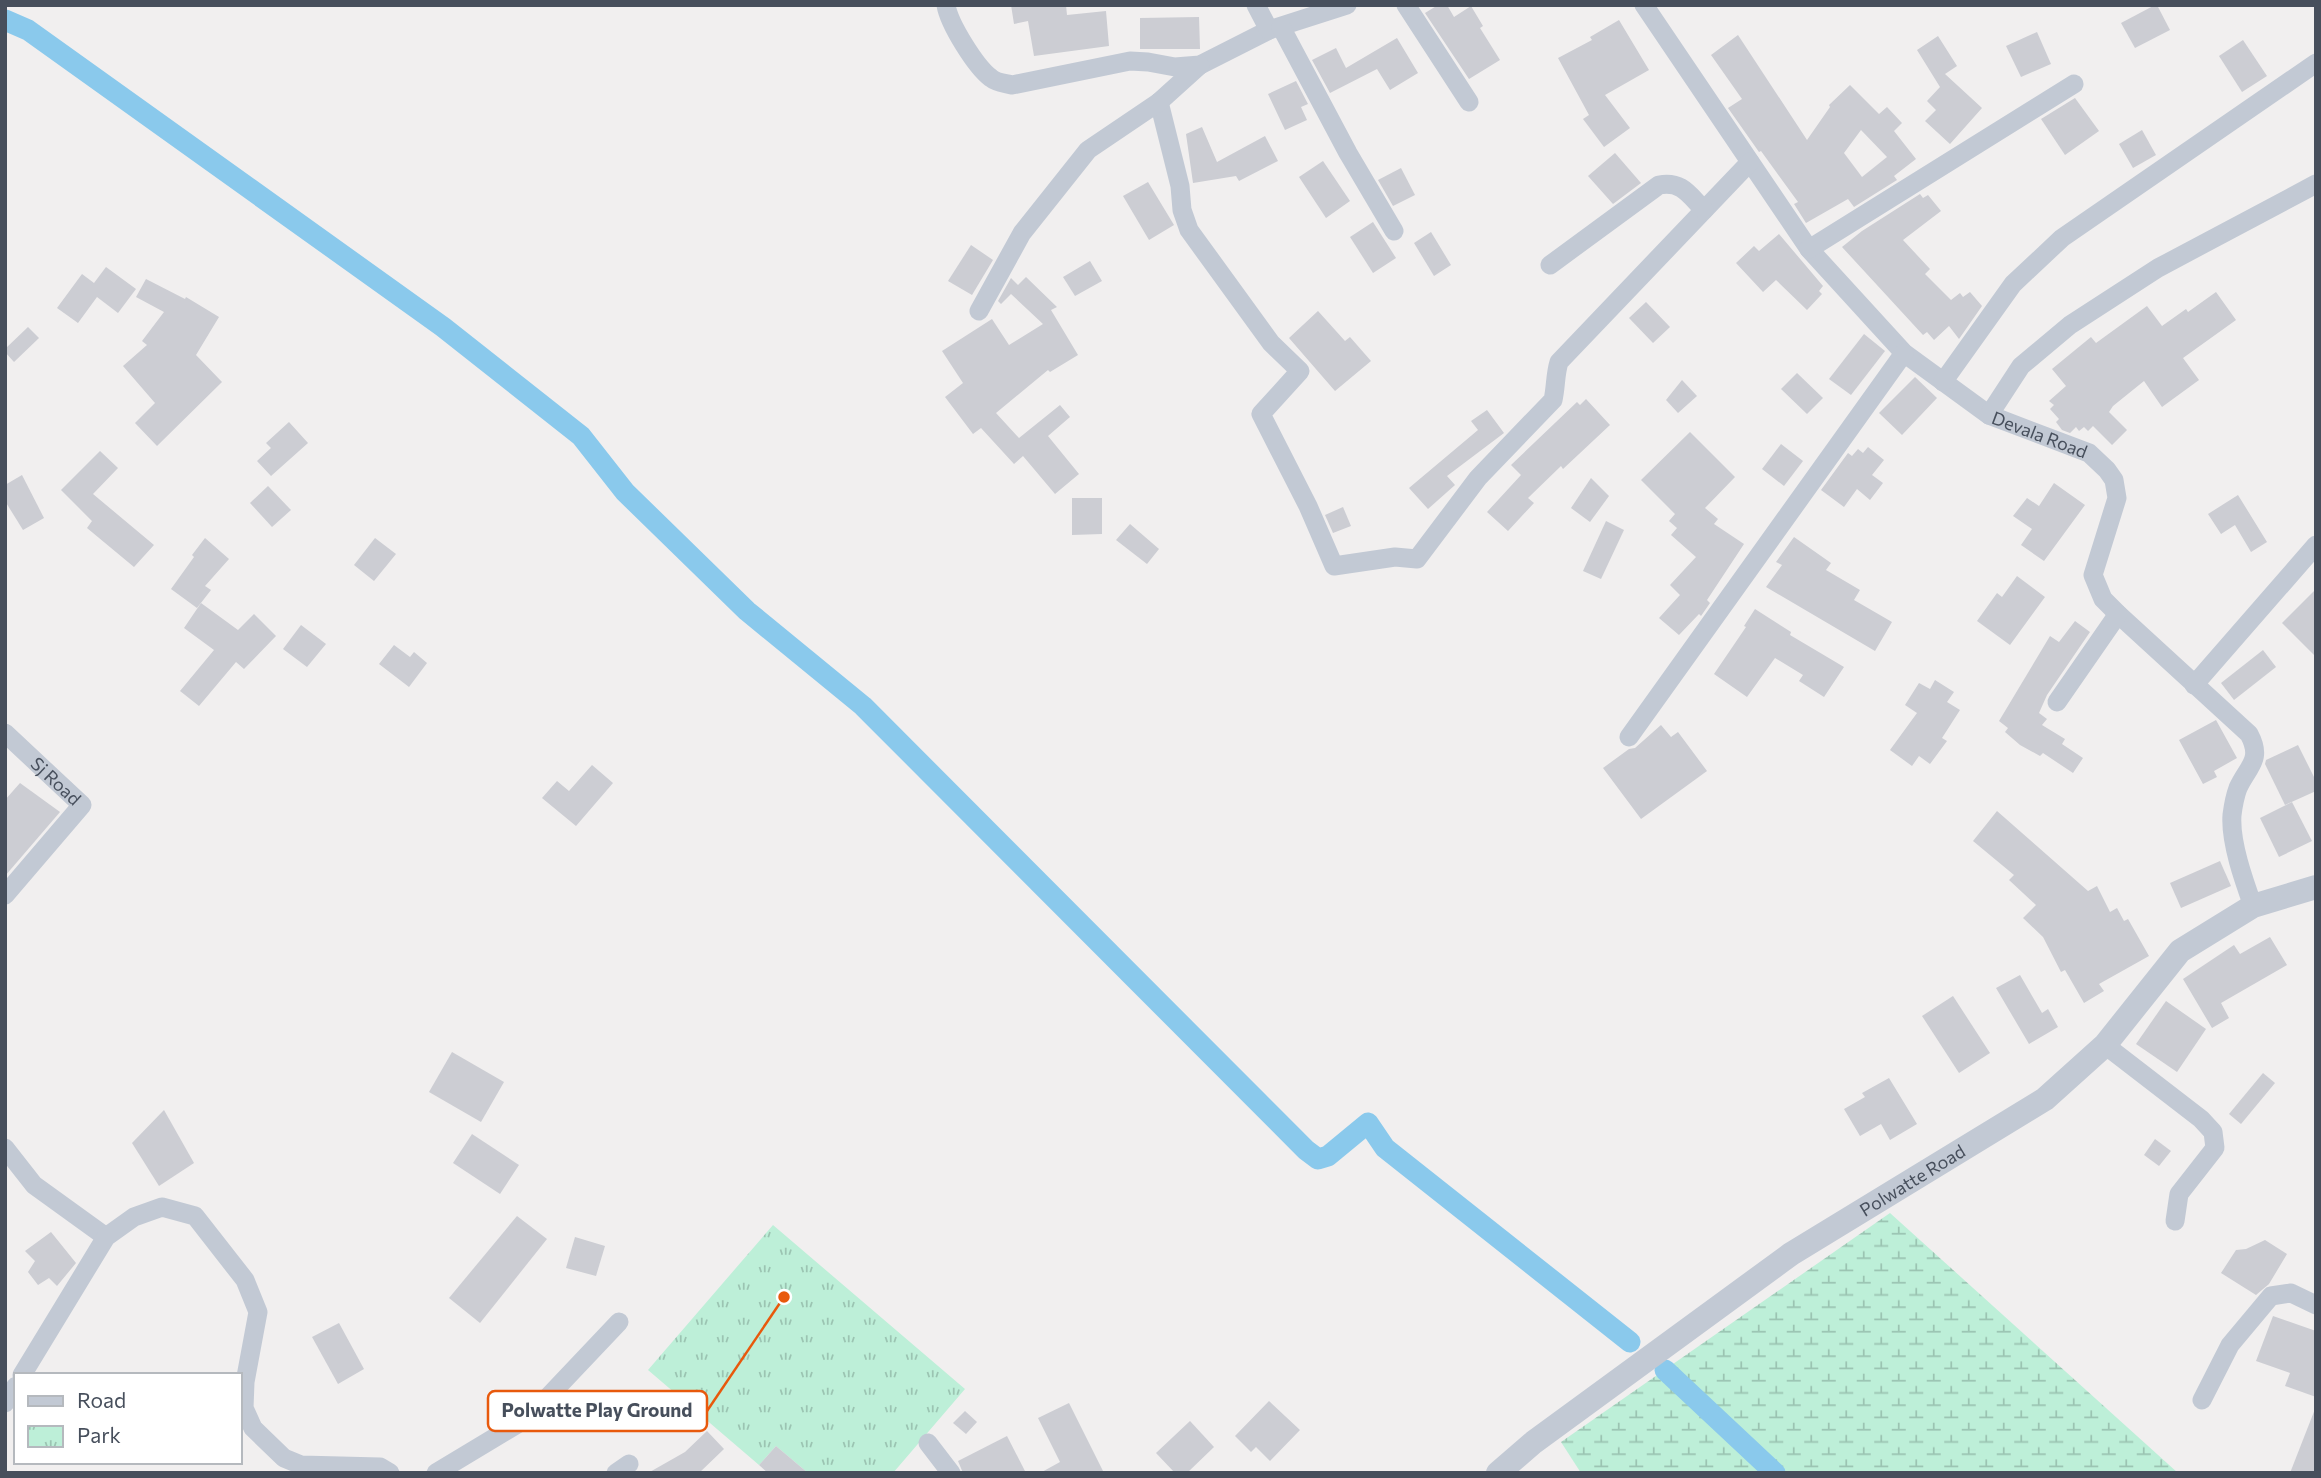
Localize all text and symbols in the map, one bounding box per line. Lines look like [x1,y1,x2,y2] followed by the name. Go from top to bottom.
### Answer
[1989,406,2091,462] street label: Devala Road
[26,752,86,810] street label: Sj Road
[1855,1139,1969,1221] street label: Polwatte Road
[14,1373,242,1464] legend
[77,1387,126,1412] text: Road
[488,1391,707,1431] callout: Polwatte Play Ground
[502,1398,692,1421] text: Polwatte Play Ground
[77,1422,121,1447] text: Park

